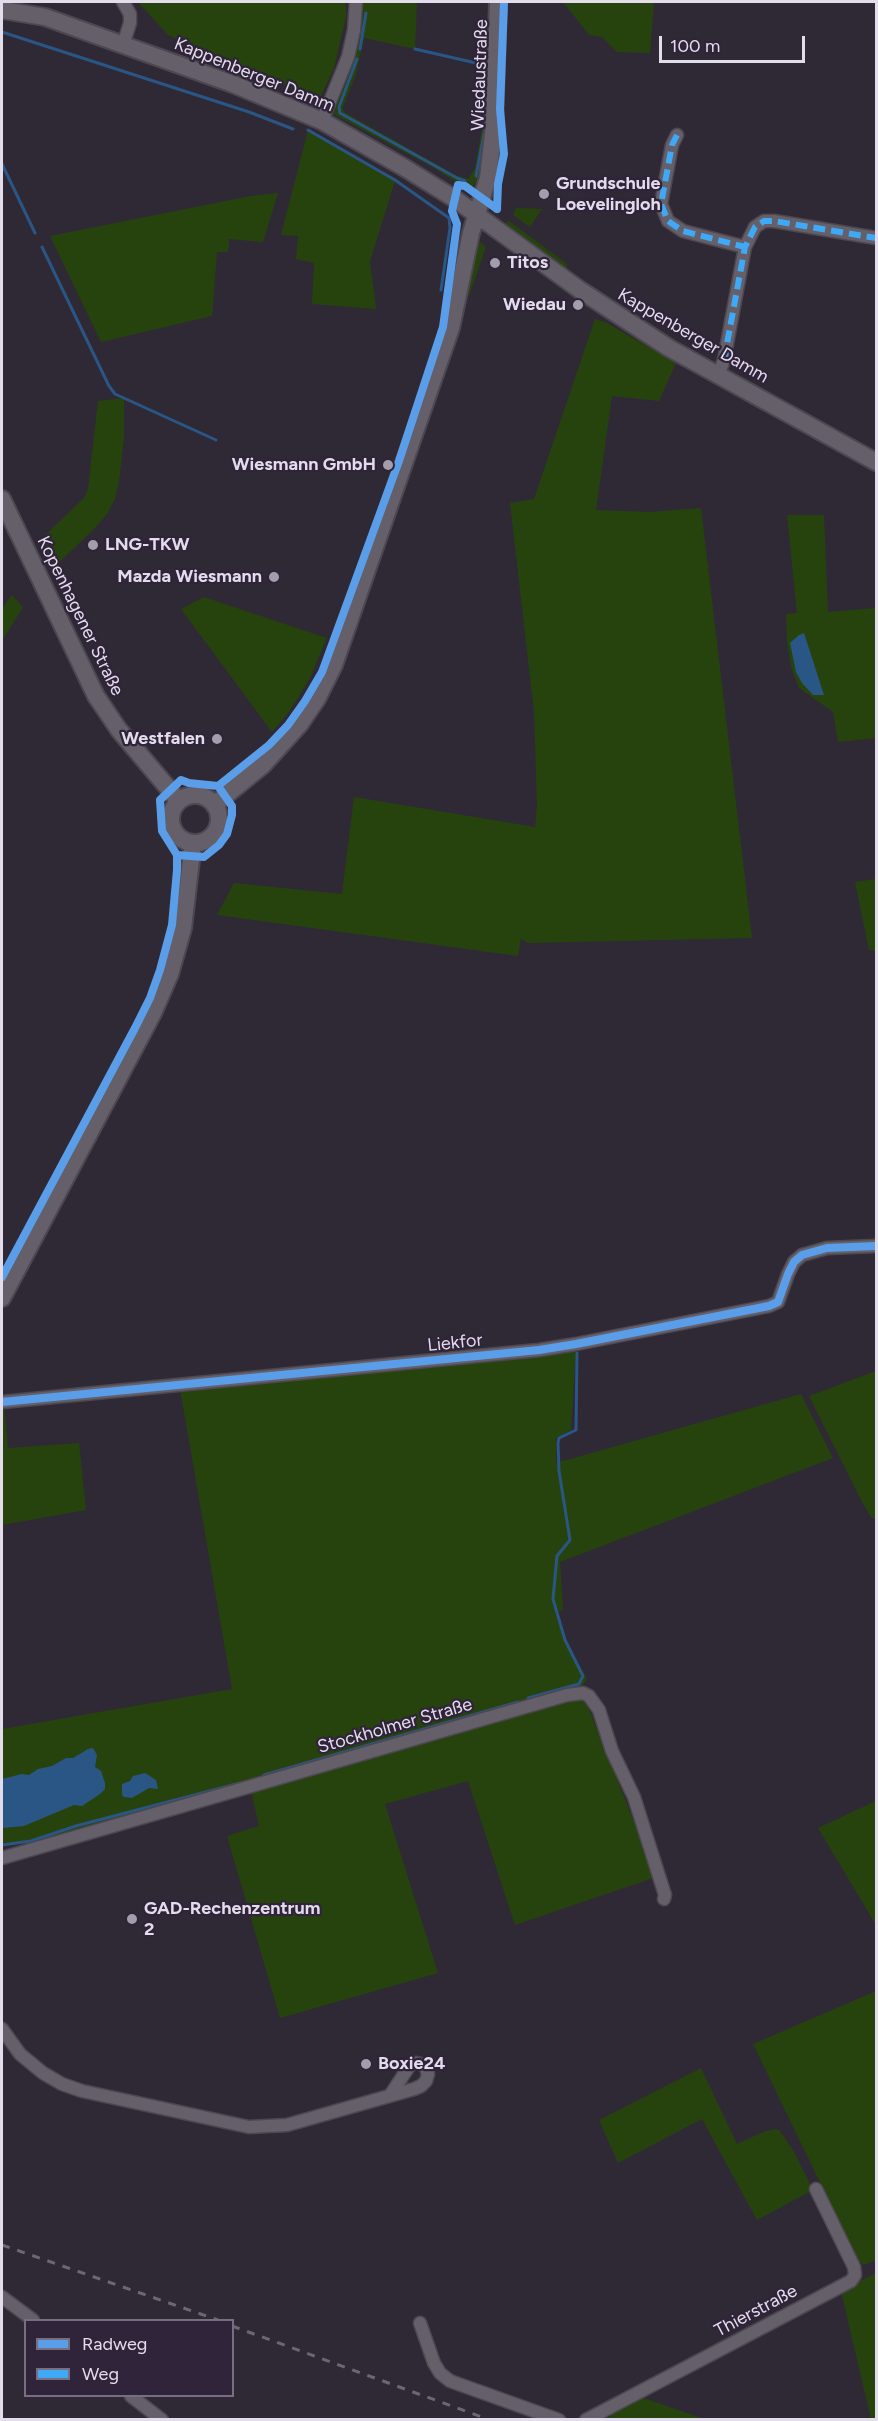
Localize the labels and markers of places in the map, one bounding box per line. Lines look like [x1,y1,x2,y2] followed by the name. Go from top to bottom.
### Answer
[556,173,661,216] place label: Grundschule Loevelingloh
[537,187,551,201] marker: Grundschule Loevelingloh
[507,252,548,274] place label: Titos
[488,256,502,270] marker: Titos
[503,294,566,316] place label: Wiedau
[571,298,585,312] marker: Wiedau
[232,454,376,476] place label: Wiesmann GmbH
[381,458,395,472] marker: Wiesmann GmbH
[105,534,190,556] place label: LNG-TKW
[86,538,100,552] marker: LNG-TKW
[117,566,262,588] place label: Mazda Wiesmann
[267,570,281,584] marker: Mazda Wiesmann
[121,728,205,750] place label: Westfalen
[210,732,224,746] marker: Westfalen
[144,1898,320,1940] place label: GAD-Rechenzentrum 2
[125,1912,139,1926] marker: GAD-Rechenzentrum 2
[378,2053,445,2075] place label: Boxie24
[359,2057,373,2071] marker: Boxie24

